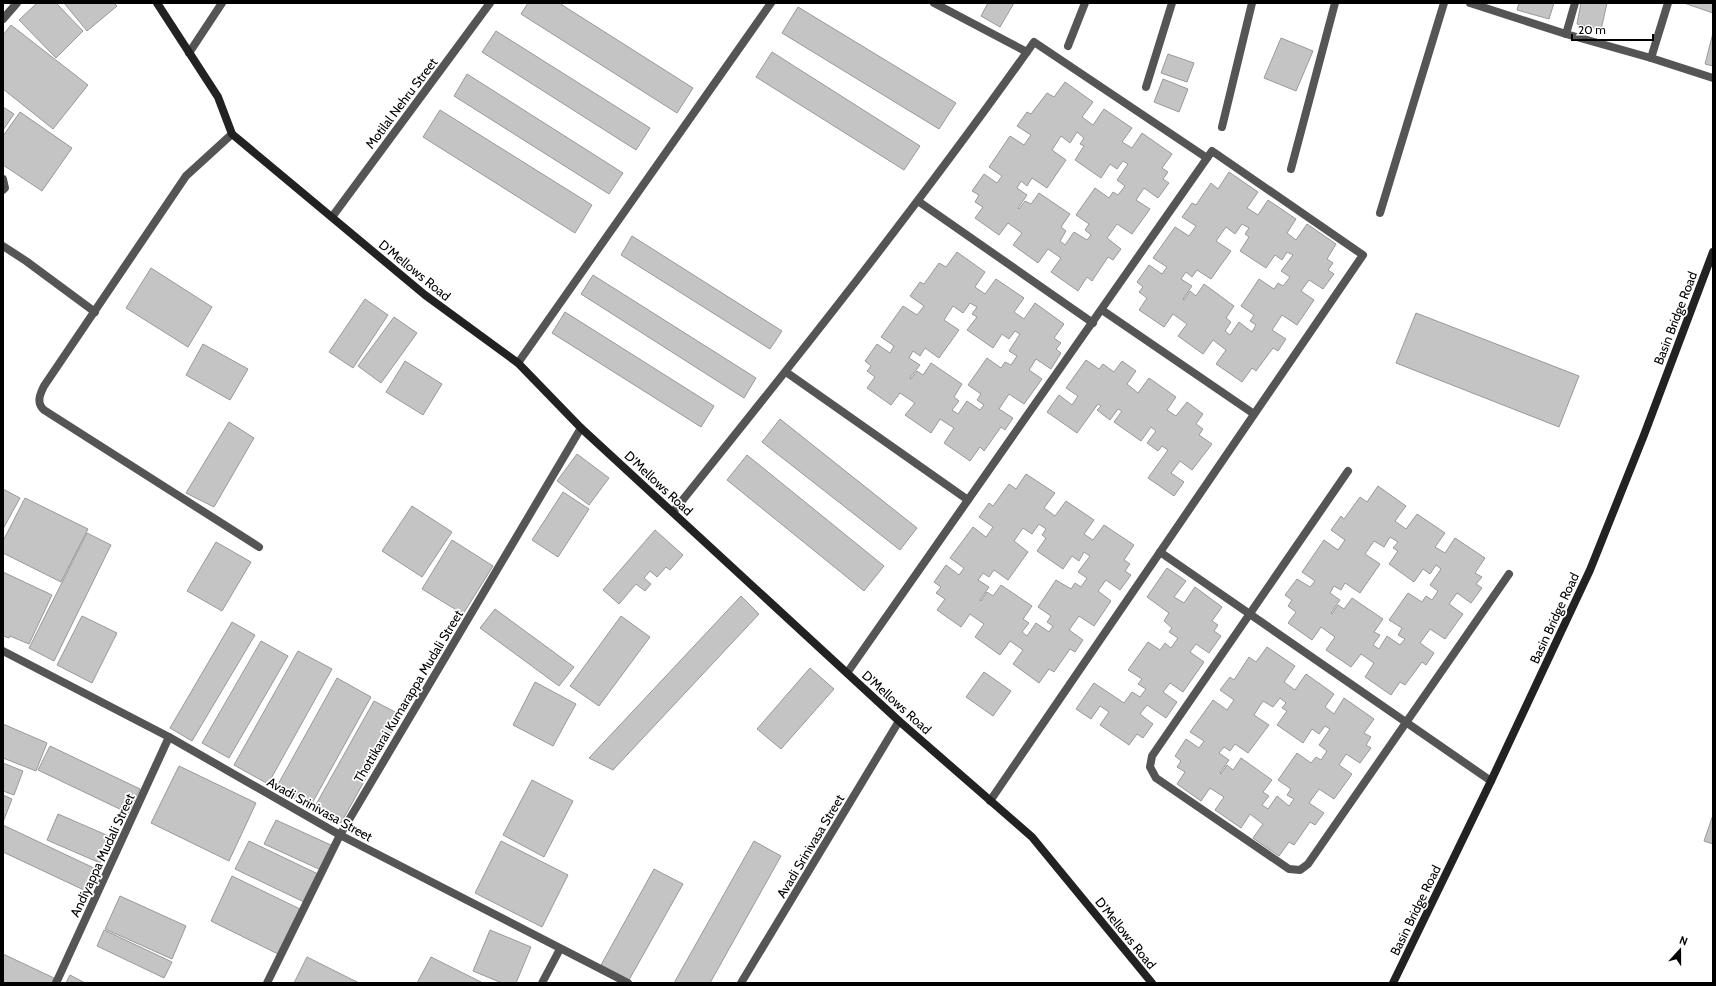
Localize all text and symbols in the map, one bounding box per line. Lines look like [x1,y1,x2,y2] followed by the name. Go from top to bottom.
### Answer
[1572,16,1653,42] scale bar
[1578,22,1606,37] text: 20 m
[362,54,441,152] street label: Motilal Nehru Street
[376,236,454,304] street label: D'Mellows Road
[1650,269,1700,367] street label: Basin Bridge Road
[622,447,696,519] street label: D'Mellows Road
[1526,570,1582,666] street label: Basin Bridge Road
[350,606,466,785] street label: Thottikarai Kumarappa Mudali Street
[859,667,935,737] street label: D'Mellows Road
[265,773,376,845] street label: Avadi Srinivasa Street
[66,790,138,919] street label: Andiyappa Mudali Street
[773,791,848,901] street label: Avadi Srinivasa Street
[1386,862,1444,958] street label: Basin Bridge Road
[1092,894,1160,972] street label: D'Mellows Road
[1660,930,1700,970] north arrow
[1677,933,1690,949] text: N

